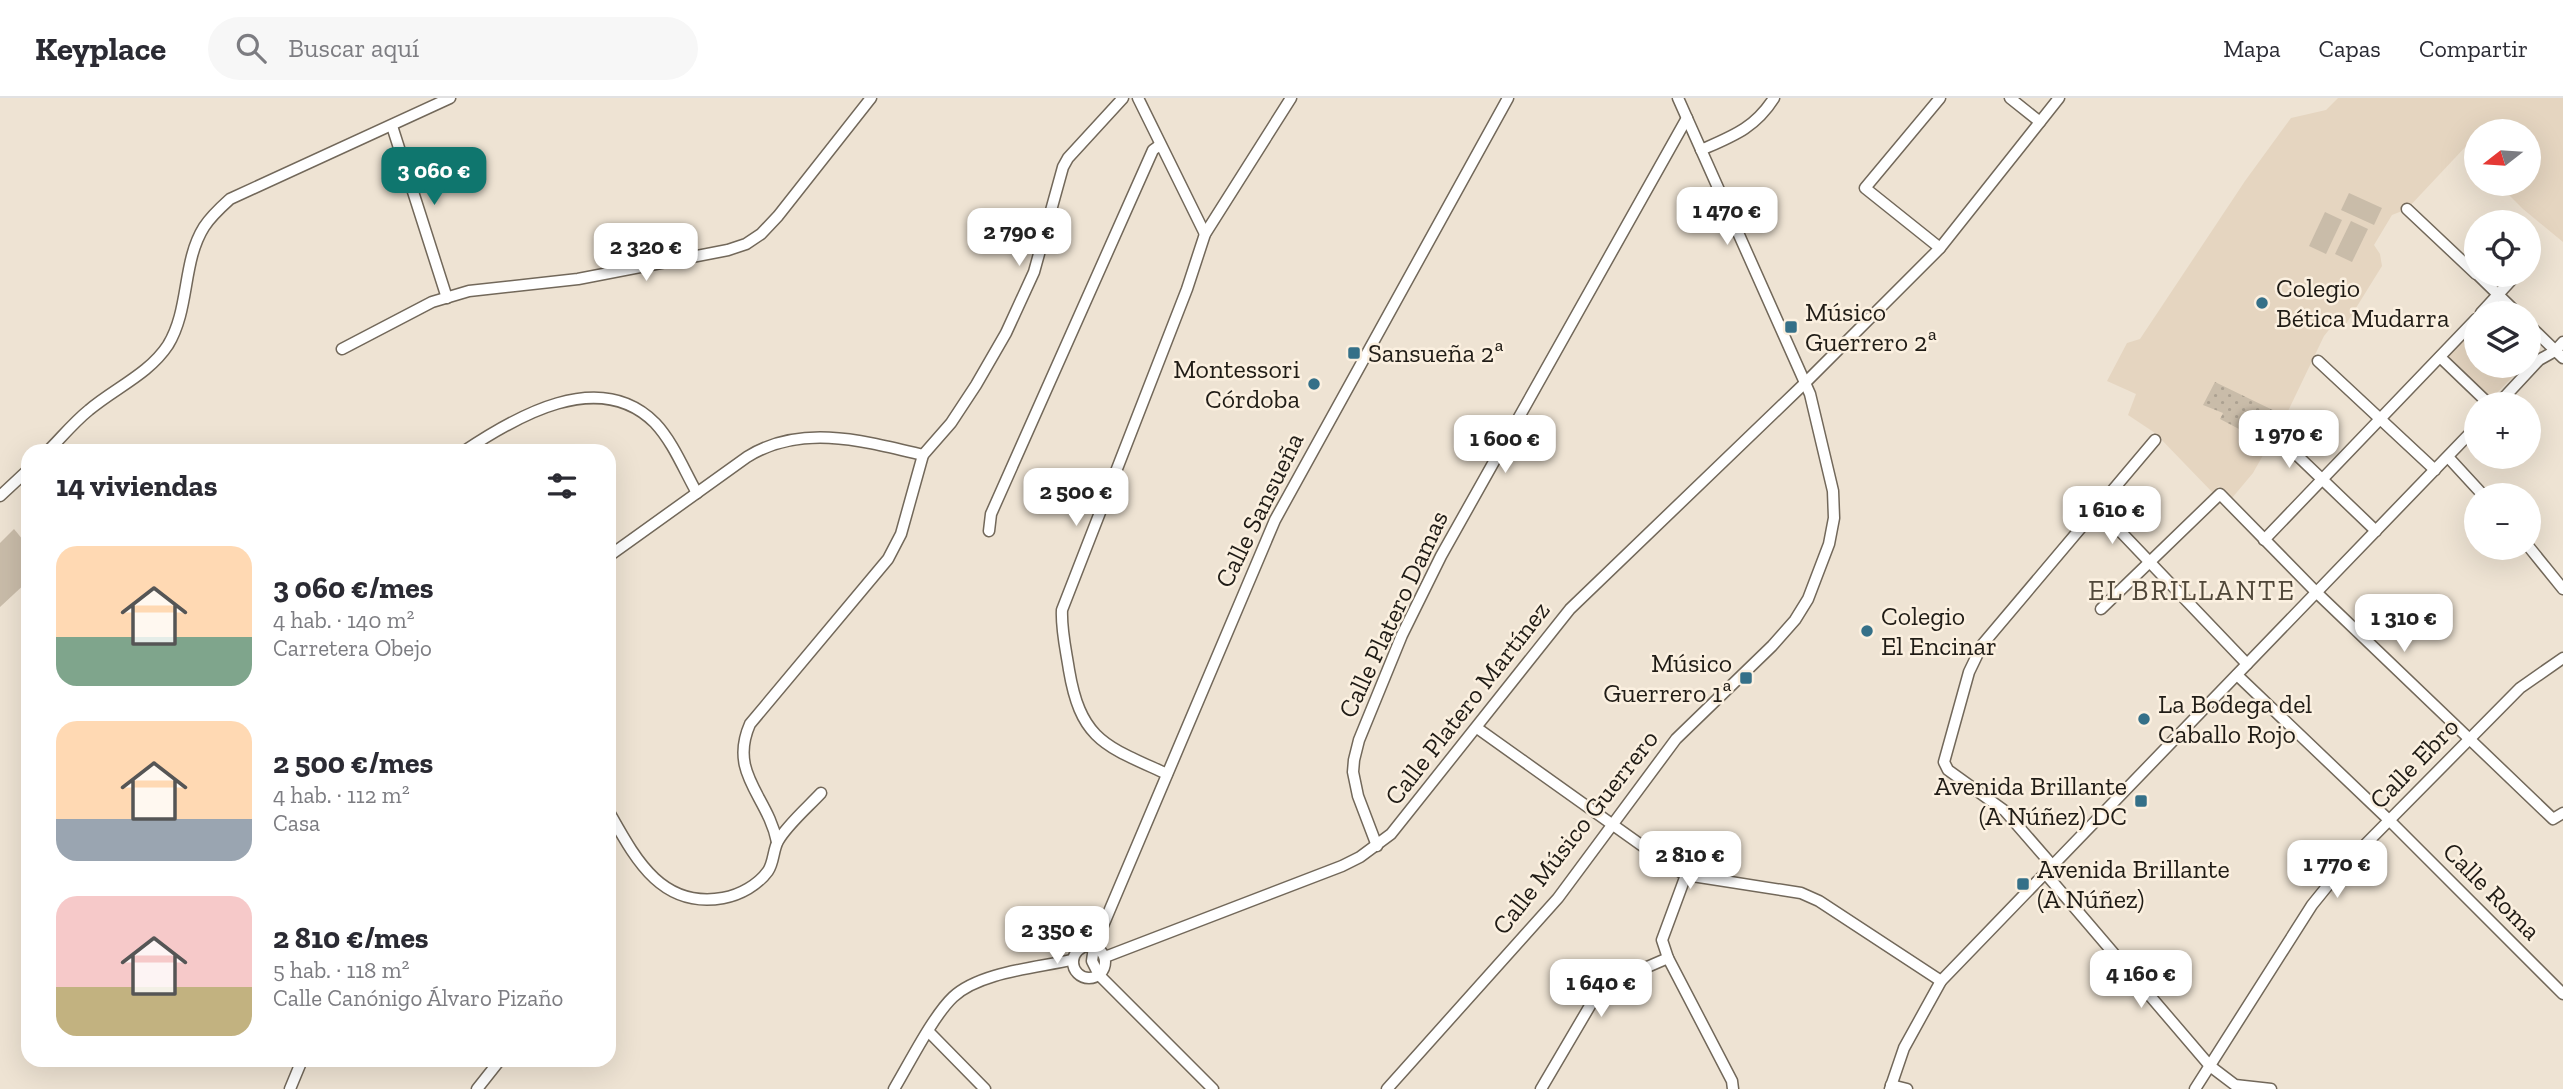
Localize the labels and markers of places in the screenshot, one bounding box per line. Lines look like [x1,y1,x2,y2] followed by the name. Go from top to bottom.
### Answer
[369,148,499,207] pin: 3 060 €
[1662,188,1792,247] pin: 1 470 €
[954,208,1084,268] pin: 2 790 €
[581,223,711,283] pin: 2 320 €
[2276,272,2450,334] place label: Colegio Bética Mudarra
[2254,295,2270,311] marker: Colegio Bética Mudarra
[1805,296,1937,358] place label: Músico Guerrero 2ª
[1783,319,1799,335] marker: Músico Guerrero 2ª
[1368,337,1504,369] place label: Sansueña 2ª
[1346,345,1362,361] marker: Sansueña 2ª
[1173,353,1300,415] place label: Montessori Córdoba
[1306,376,1322,392] marker: Montessori Córdoba
[2224,410,2354,470] pin: 1 970 €
[1440,416,1570,475] pin: 1 600 €
[1011,468,1141,528] pin: 2 500 €
[2047,486,2177,546] pin: 1 610 €
[2339,594,2469,654] pin: 1 310 €
[1881,600,1997,662] place label: Colegio El Encinar
[1859,623,1875,639] marker: Colegio El Encinar
[1603,647,1732,709] place label: Músico Guerrero 1ª
[1738,670,1754,686] marker: Músico Guerrero 1ª
[2158,688,2312,750] place label: La Bodega del Caballo Rojo
[2136,711,2152,727] marker: La Bodega del Caballo Rojo
[1934,770,2127,832] place label: Avenida Brillante (A Núñez) DC
[2133,793,2149,809] marker: Avenida Brillante (A Núñez) DC
[1625,832,1755,891] pin: 2 810 €
[2272,840,2402,900] pin: 1 770 €
[2037,853,2230,915] place label: Avenida Brillante (A Núñez)
[2015,876,2031,892] marker: Avenida Brillante (A Núñez)
[992,906,1122,966] pin: 2 350 €
[2076,950,2206,1010] pin: 4 160 €
[1536,960,1666,1019] pin: 1 640 €

